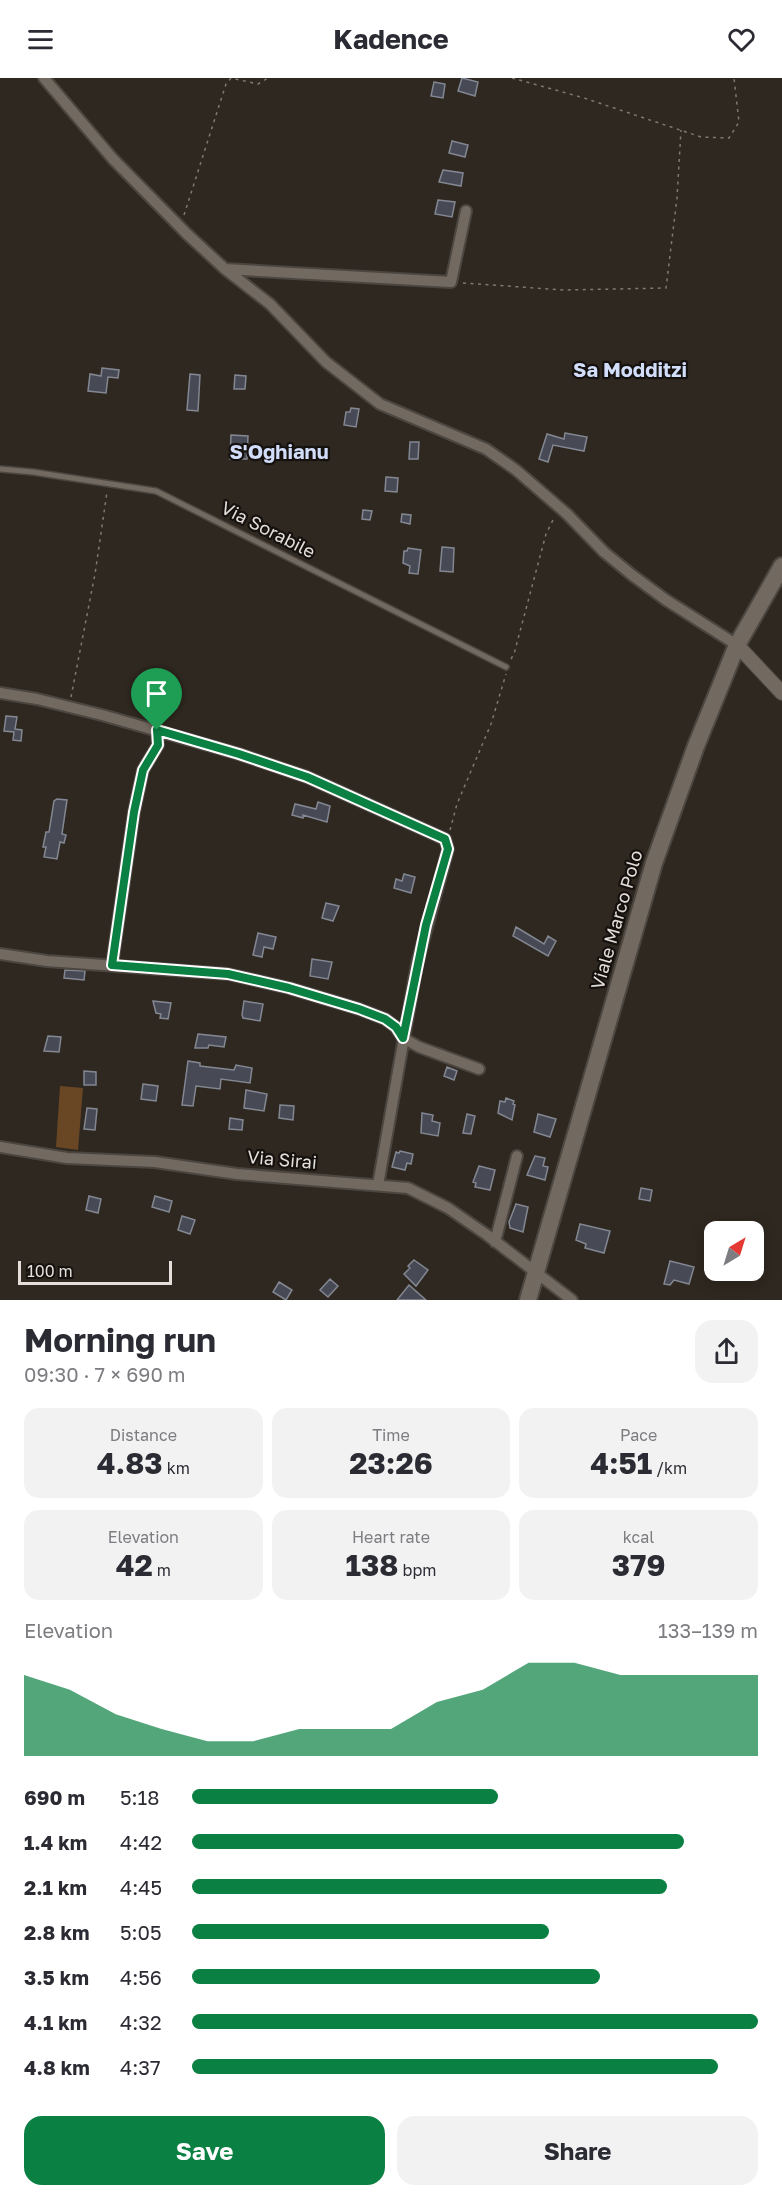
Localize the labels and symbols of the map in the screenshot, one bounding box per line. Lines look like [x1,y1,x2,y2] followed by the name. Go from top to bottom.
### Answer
[573,357,687,381] district label: Sa Modditzi
[229,439,329,463] district label: S'Oghianu
[218,496,319,562] street label: Via Sorabile
[131,668,182,730] pin
[586,847,646,992] street label: Viale Marco Polo
[246,1145,318,1173] street label: Via Sirai
[704,1221,764,1281] north arrow
[18,1258,172,1286] scale bar

